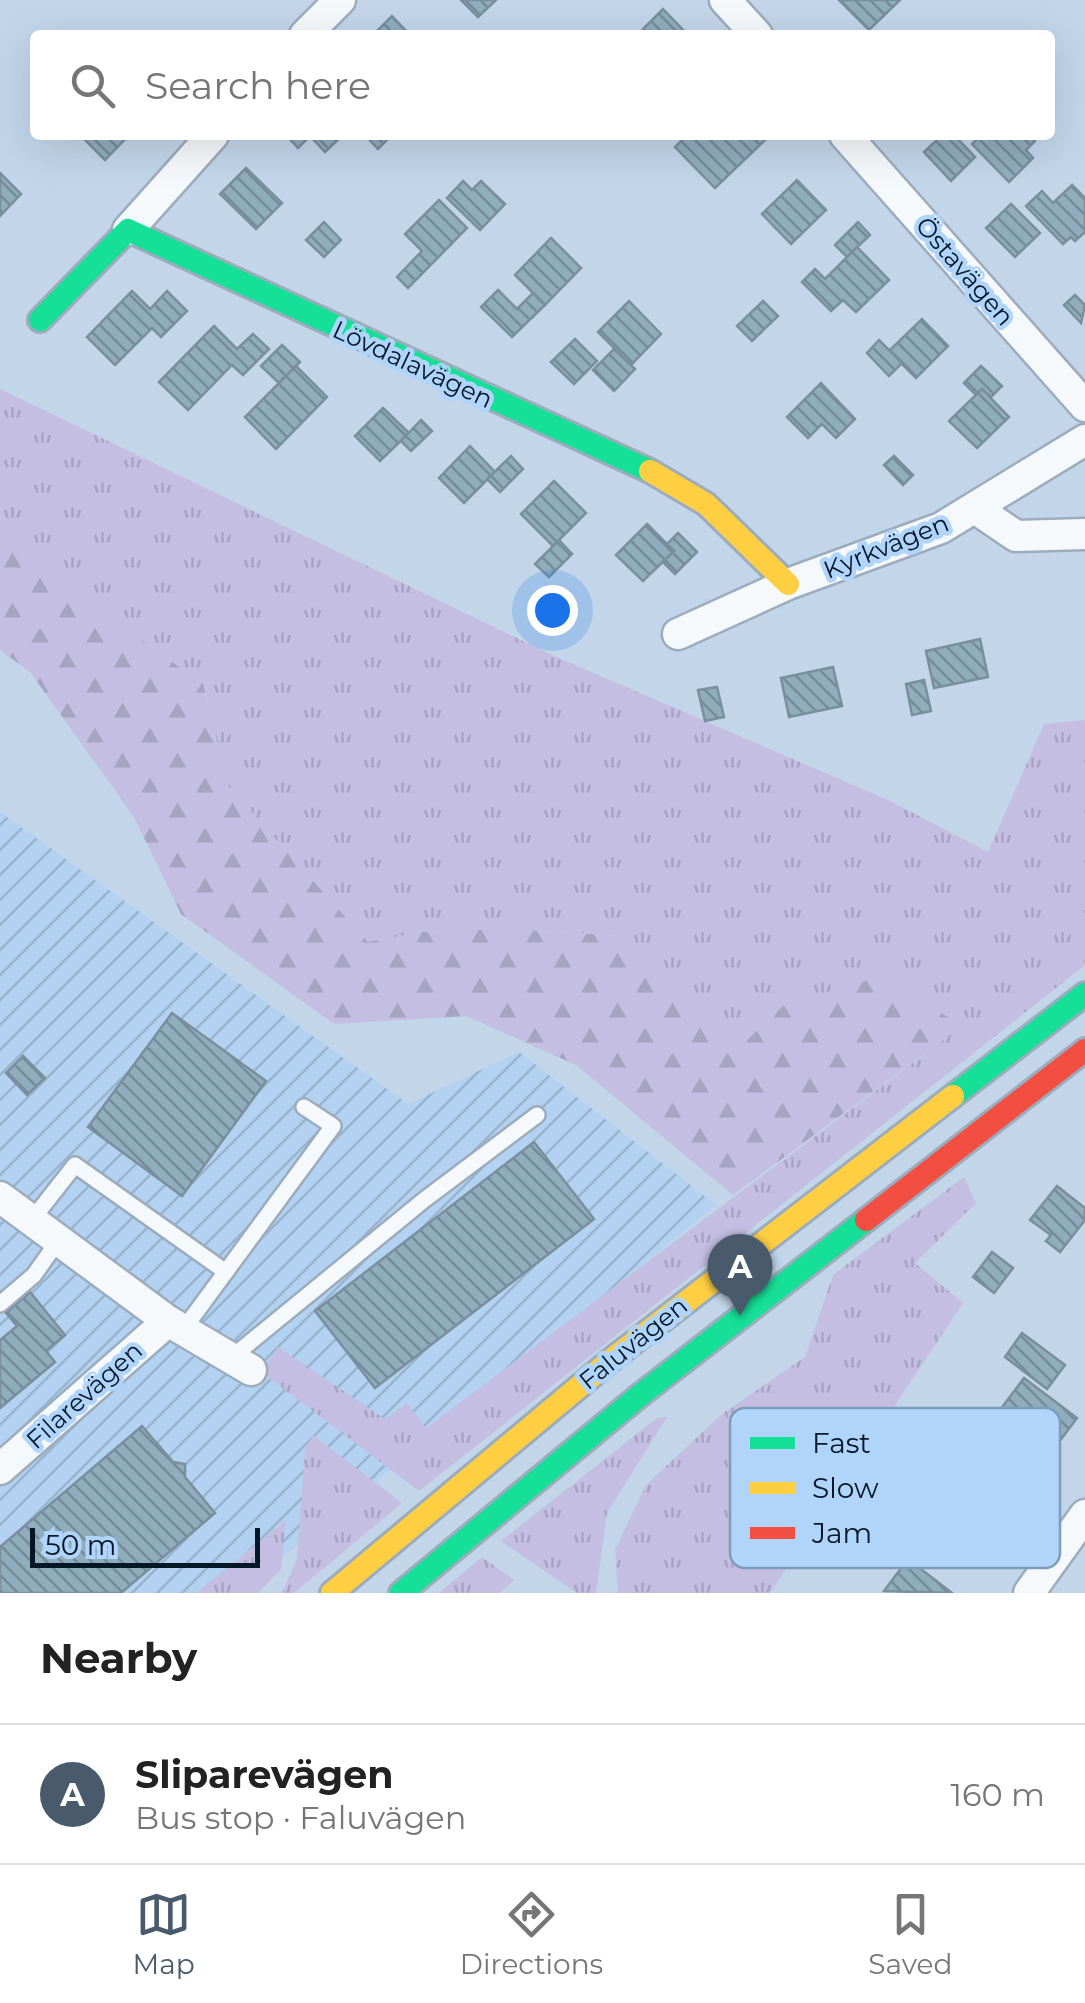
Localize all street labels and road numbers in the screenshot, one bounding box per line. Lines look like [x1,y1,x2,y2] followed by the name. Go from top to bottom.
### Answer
[910,210,1020,332] street label: Östavägen
[328,314,498,414] street label: Lövdalavägen
[819,507,953,585] street label: Kyrkvägen
[573,1290,693,1396] street label: Faluvägen
[20,1335,148,1455] street label: Filarevägen

